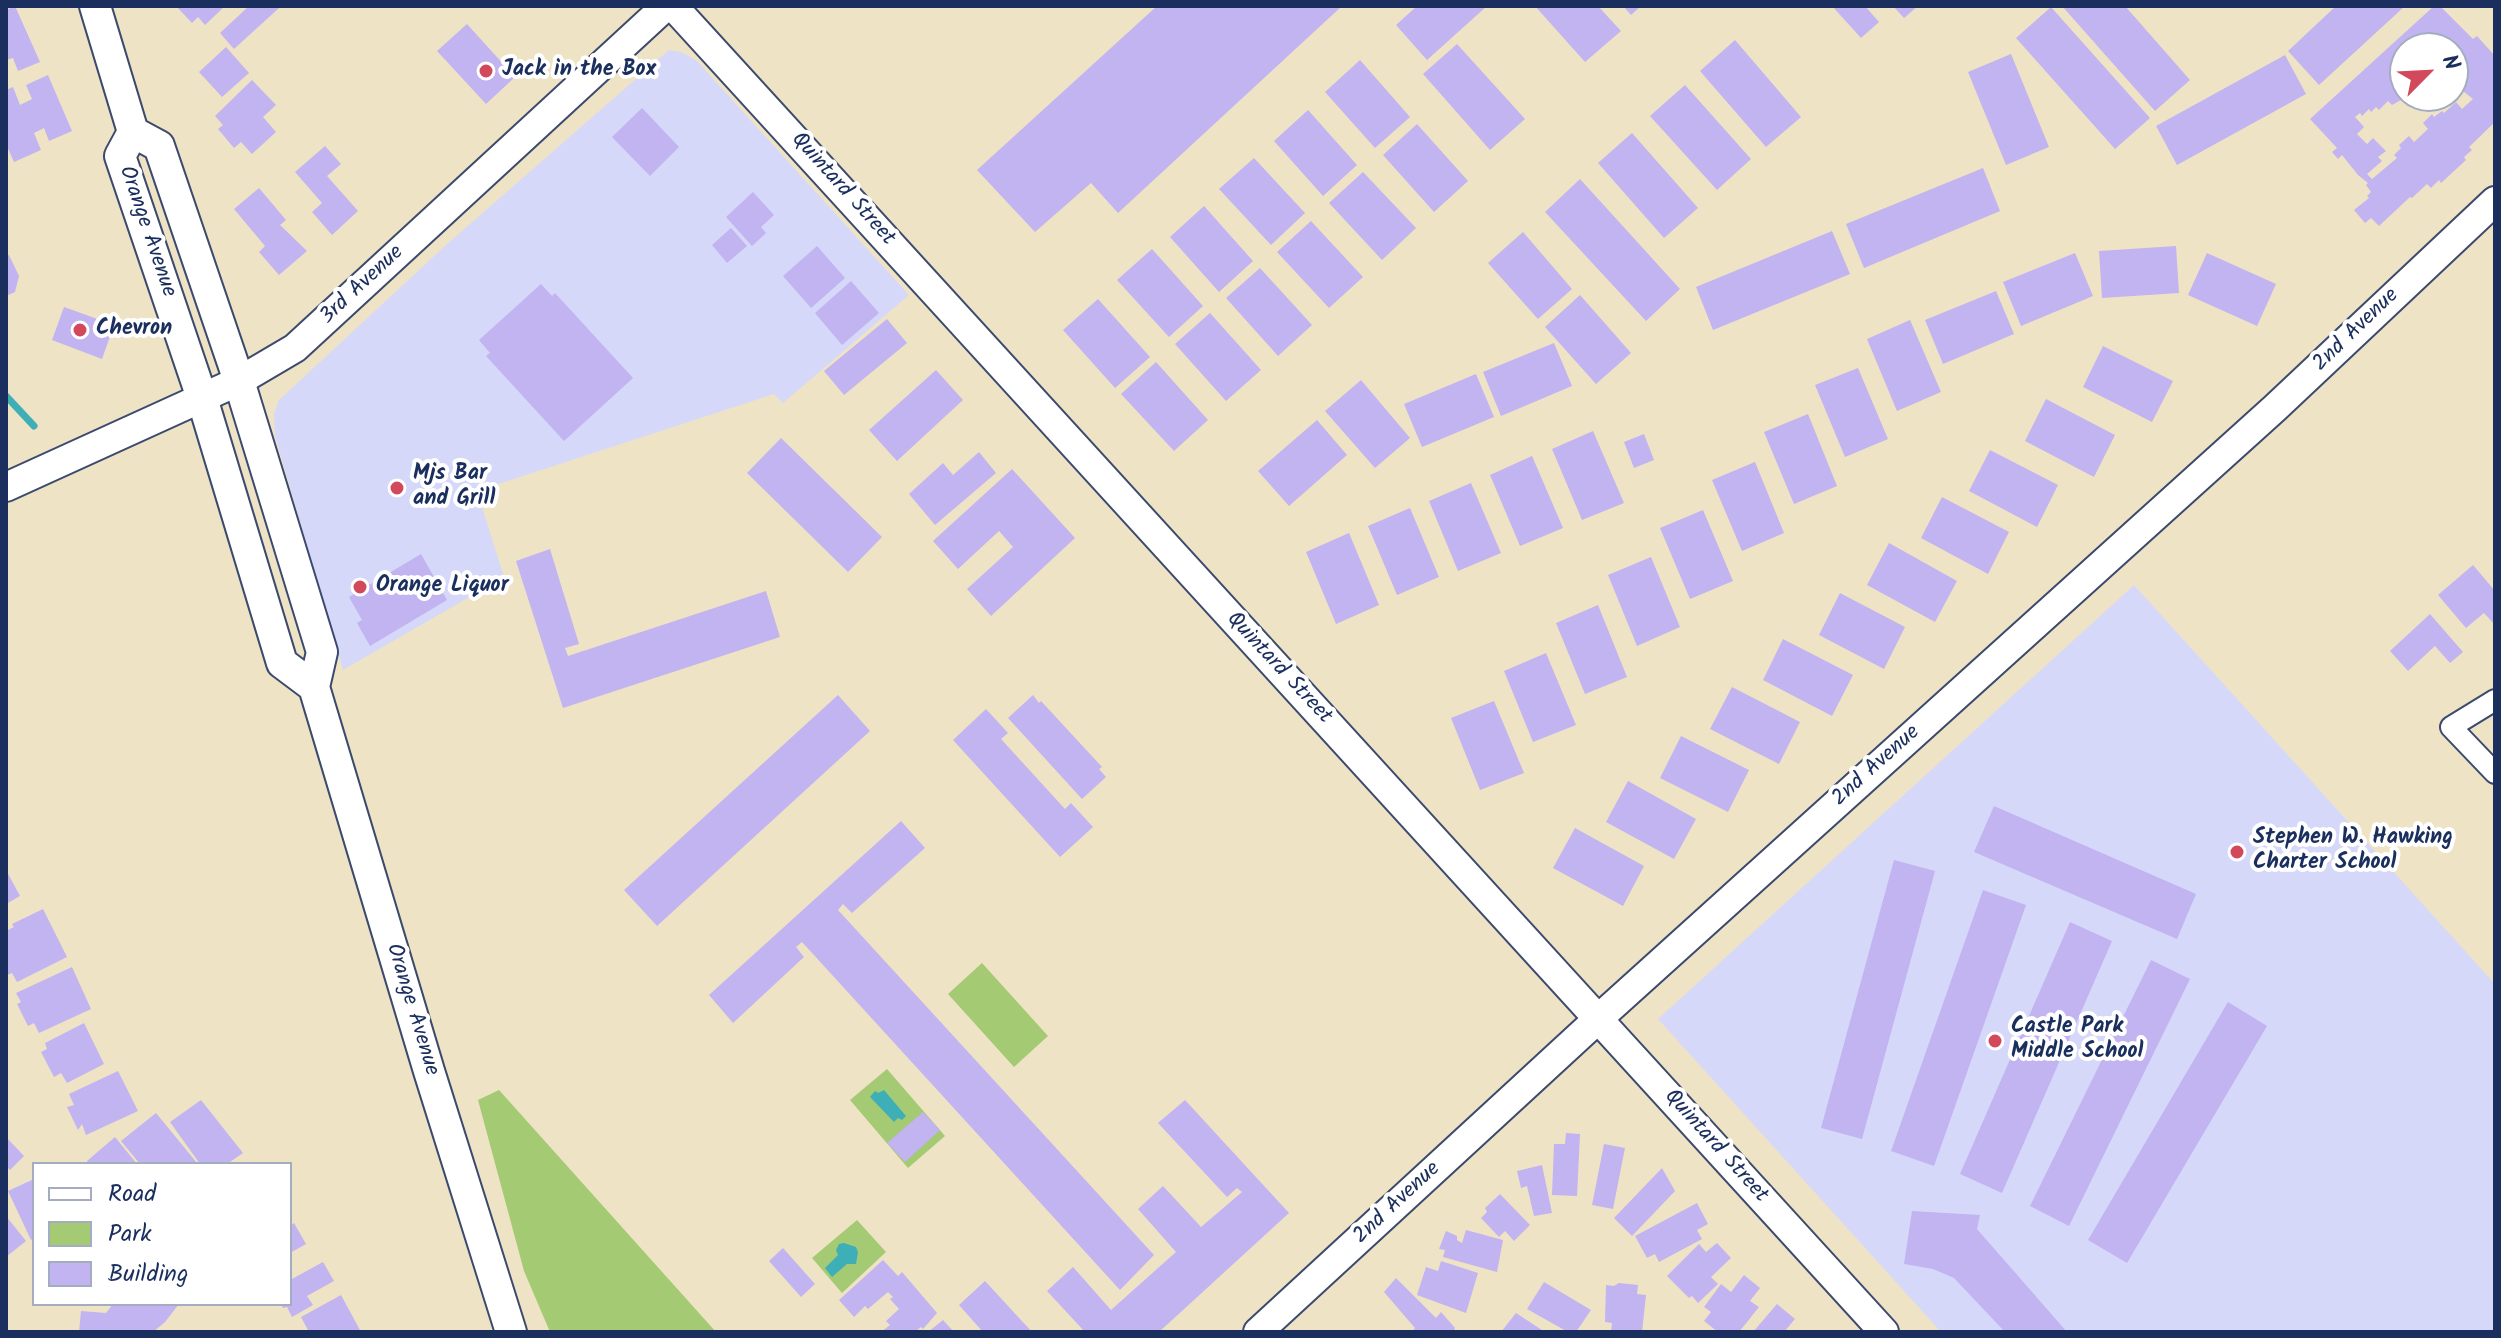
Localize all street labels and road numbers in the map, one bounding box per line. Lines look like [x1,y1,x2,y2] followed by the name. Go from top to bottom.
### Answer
[784,128,900,252] street label: Quintard Street
[111,163,181,301] street label: Orange Avenue
[316,241,410,331] street label: 3rd Avenue
[2309,284,2405,378] street label: 2nd Avenue
[1219,608,1337,730] street label: Quintard Street
[1828,721,1926,813] street label: 2nd Avenue
[378,941,444,1079] street label: Orange Avenue
[1657,1085,1773,1209] street label: Quintard Street
[1349,1157,1447,1251] street label: 2nd Avenue

